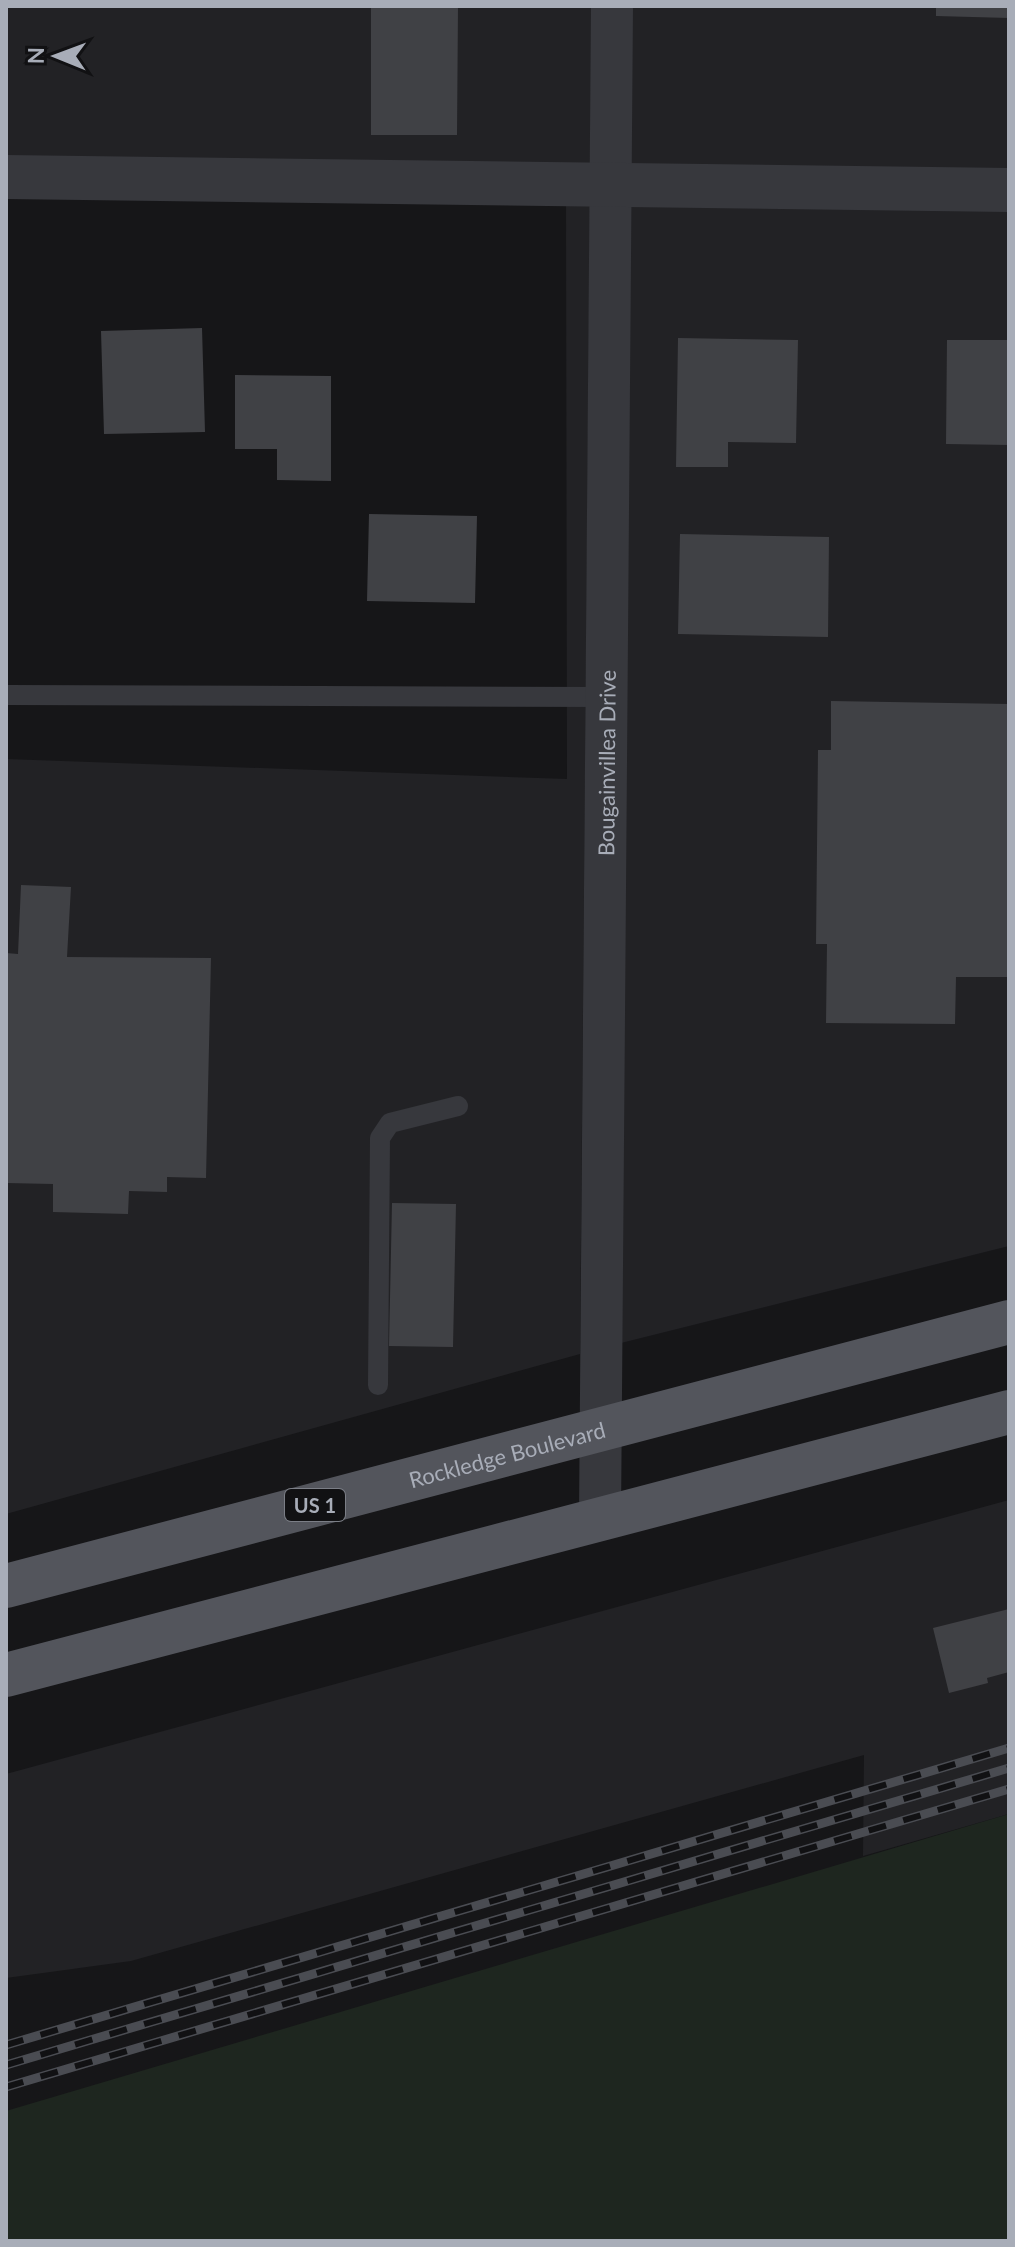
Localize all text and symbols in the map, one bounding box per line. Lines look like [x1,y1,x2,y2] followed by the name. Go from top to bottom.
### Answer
[16,16,96,96] north arrow
[22,47,49,64] text: N
[592,670,620,856] street label: Bougainvillea Drive
[406,1415,608,1493] street label: Rockledge Boulevard
[285,1489,345,1521] road number: US 1

